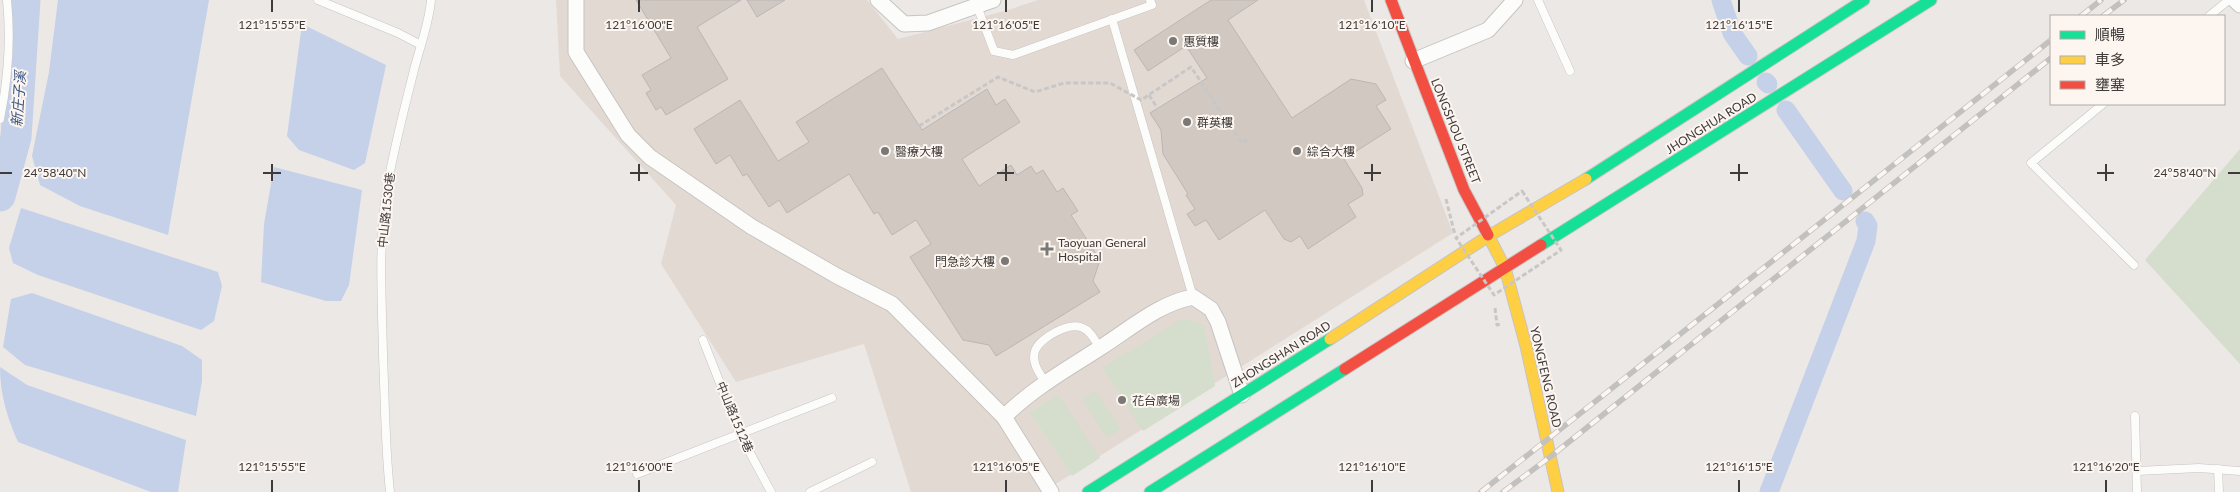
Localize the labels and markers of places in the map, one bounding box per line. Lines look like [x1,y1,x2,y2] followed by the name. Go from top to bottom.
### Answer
[1183,34,1219,49] place label: 惠質樓
[1167,35,1179,47] marker: 惠質樓
[1197,115,1233,130] place label: 群英樓
[1181,116,1193,128] marker: 群英樓
[895,144,943,159] place label: 醫療大樓
[1307,144,1355,159] place label: 綜合大樓
[879,145,891,157] marker: 醫療大樓
[1291,145,1303,157] marker: 綜合大樓
[1058,235,1146,264] place label: Taoyuan General Hospital
[1040,242,1054,256] marker: Taoyuan General Hospital
[935,254,995,269] place label: 門急診大樓
[999,255,1011,267] marker: 門急診大樓
[1132,393,1180,408] place label: 花台廣場
[1116,394,1128,406] marker: 花台廣場

